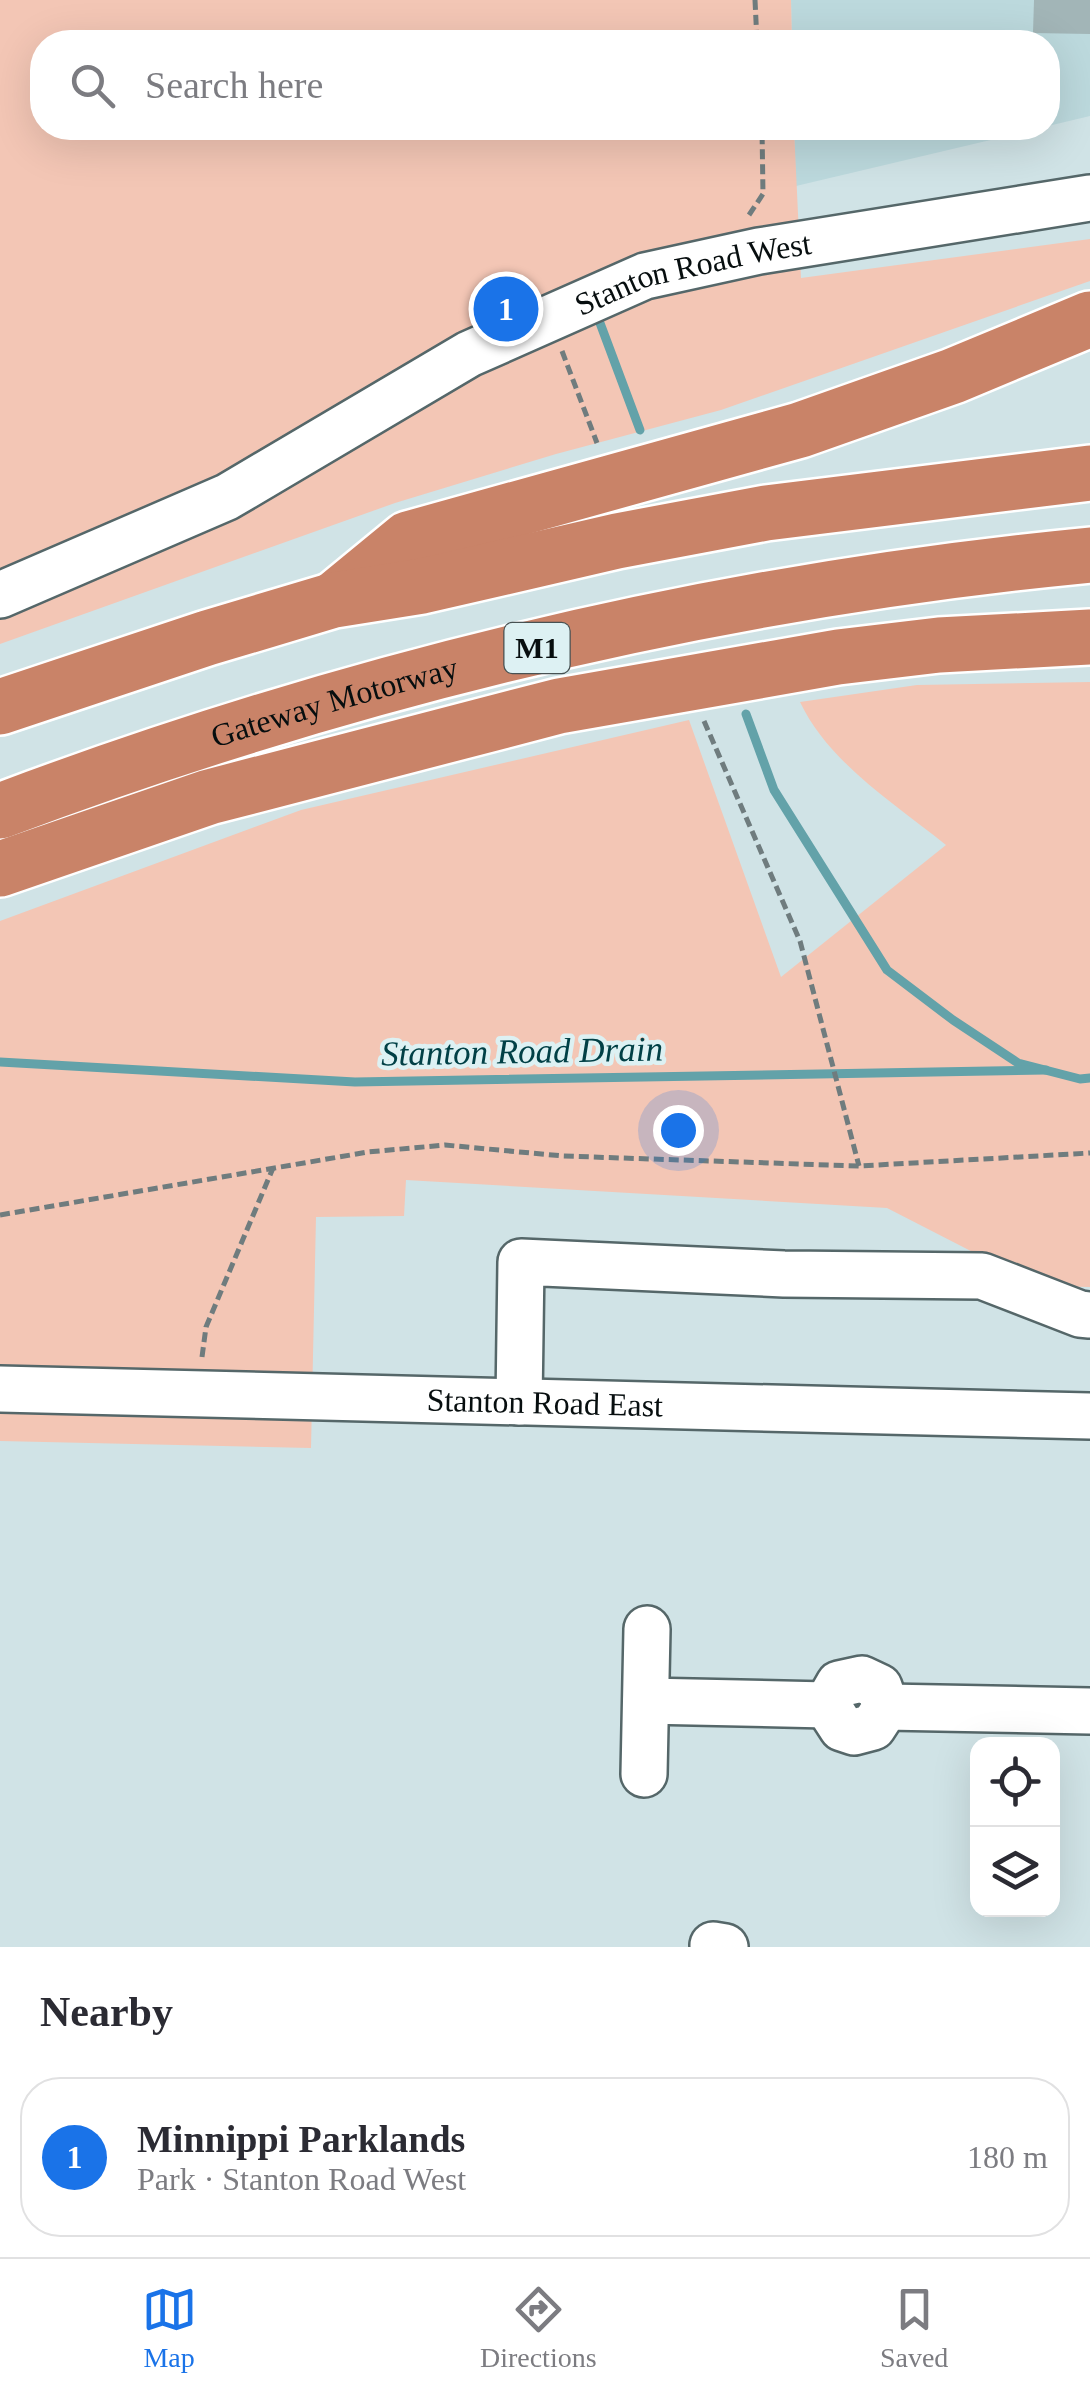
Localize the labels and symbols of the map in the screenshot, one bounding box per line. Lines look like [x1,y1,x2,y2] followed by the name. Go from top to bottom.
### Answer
[569,225,814,323] street label: Stanton Road West
[474,272,538,346] pin: 1
[504,623,570,673] road number: M1
[207,649,462,754] street label: Gateway Motorway
[381,1030,663,1073] water label: Stanton Road Drain
[653,1105,704,1156] your location
[426,1382,664,1423] street label: Stanton Road East

